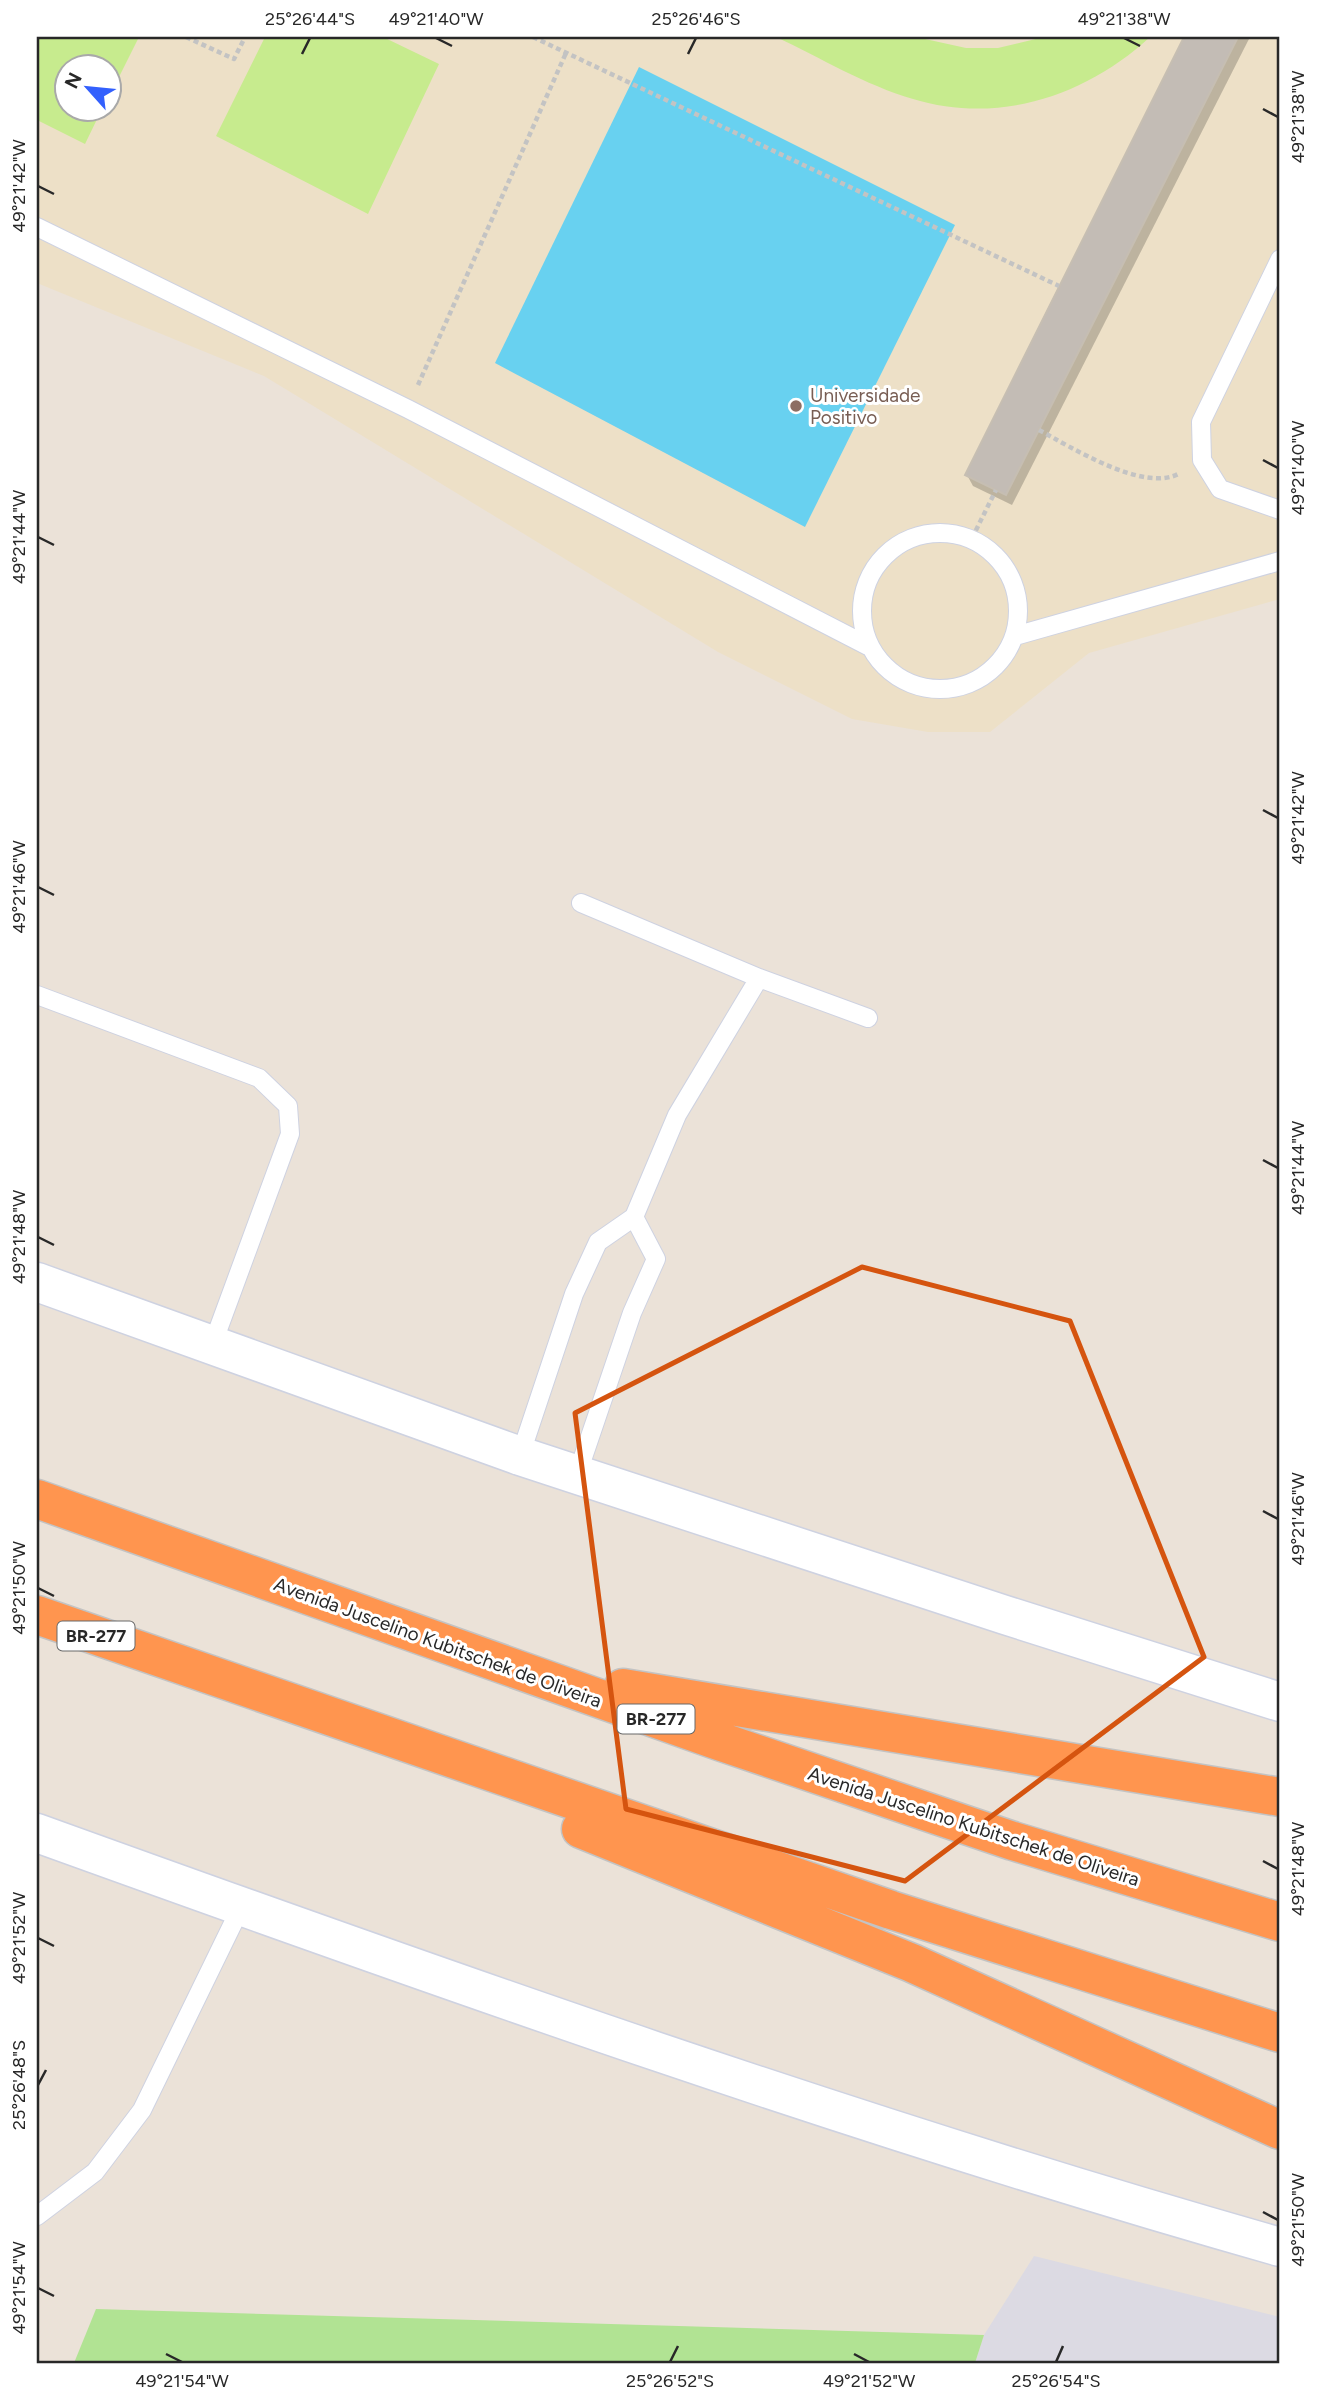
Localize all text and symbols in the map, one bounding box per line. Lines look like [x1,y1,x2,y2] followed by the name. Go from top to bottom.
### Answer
[265,8,355,30] text: 25°26'44"S
[389,8,484,30] text: 49°21'40"W
[651,8,741,30] text: 25°26'46"S
[1078,8,1171,30] text: 49°21'38"W
[52,52,122,122] north arrow
[60,69,87,92] text: N
[1287,70,1309,164] text: 49°21'38"W
[8,139,30,233] text: 49°21'42"W
[810,384,921,429] place label: Universidade Positivo
[788,398,804,414] marker: Universidade Positivo
[1287,420,1309,515] text: 49°21'40"W
[8,489,30,584] text: 49°21'44"W
[1287,771,1309,865] text: 49°21'42"W
[8,840,30,934] text: 49°21'46"W
[1287,1120,1309,1215] text: 49°21'44"W
[8,1189,30,1284] text: 49°21'48"W
[1287,1472,1309,1566] text: 49°21'46"W
[8,1540,30,1635] text: 49°21'50"W
[271,1572,605,1713] street label: Avenida Juscelino Kubitschek de Oliveira
[57,1622,134,1651] road number: BR-277
[618,1704,694,1734] road number: BR-277
[805,1762,1142,1891] street label: Avenida Juscelino Kubitschek de Oliveira
[1287,1821,1309,1916] text: 49°21'48"W
[8,1891,30,1984] text: 49°21'52"W
[8,2040,30,2130] text: 25°26'48"S
[1287,2172,1309,2267] text: 49°21'50"W
[8,2240,30,2335] text: 49°21'54"W
[135,2370,230,2392] text: 49°21'54"W
[626,2370,714,2392] text: 25°26'52"S
[823,2370,916,2392] text: 49°21'52"W
[1011,2370,1101,2392] text: 25°26'54"S

